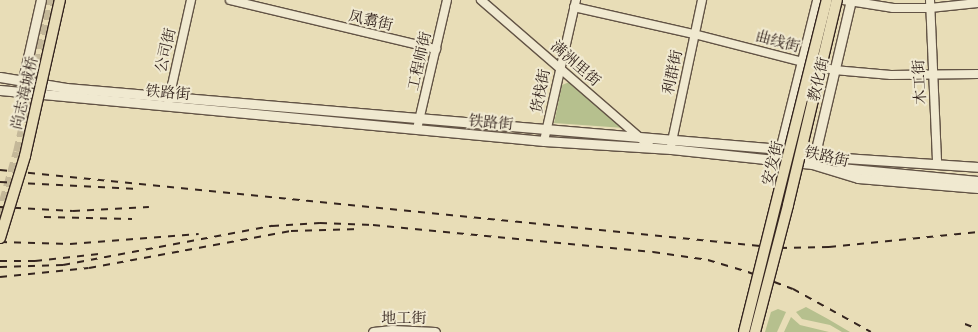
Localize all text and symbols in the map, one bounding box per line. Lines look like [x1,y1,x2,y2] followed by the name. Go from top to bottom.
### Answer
[347,6,395,34] street label: 凤翥街
[151,26,179,74] street label: 公司街
[754,26,802,56] street label: 曲线街
[403,30,435,92] street label: 工程师街
[547,37,605,89] street label: 满洲里街
[659,48,685,96] street label: 利群街
[7,54,41,132] street label: 尚志海城桥
[804,55,832,103] street label: 教化街
[909,59,929,105] street label: 木工街
[527,67,553,115] street label: 货栈街
[145,81,191,103] street label: 铁路街
[468,111,514,133] street label: 铁路街
[758,139,786,187] street label: 安发街
[803,142,851,170] street label: 铁路街
[382,309,426,327] street label: 地工街

